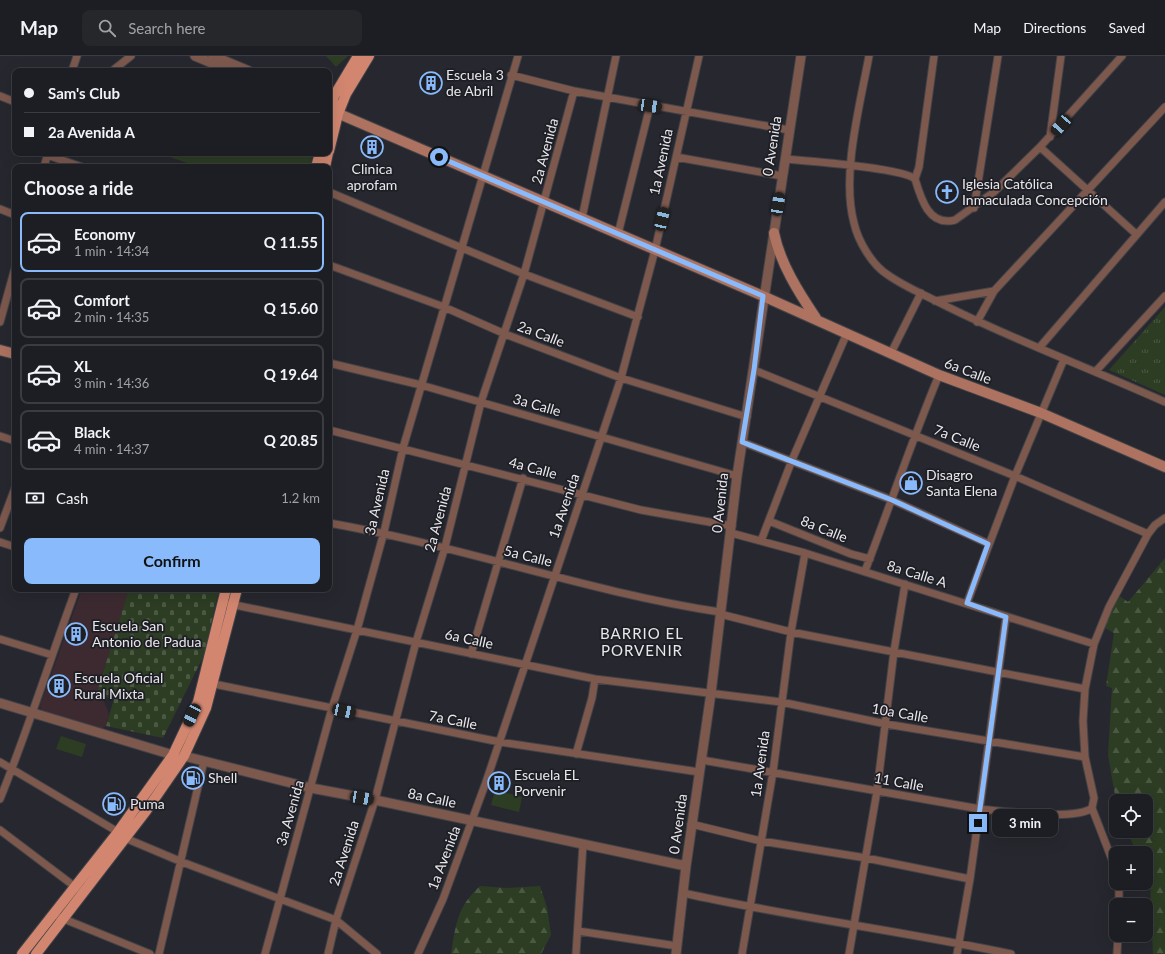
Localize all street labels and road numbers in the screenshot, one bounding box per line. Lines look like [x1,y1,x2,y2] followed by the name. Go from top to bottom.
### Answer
[758,115,785,177] street label: 0 Avenida
[528,116,561,186] street label: 2a Avenida
[645,127,676,197] street label: 1a Avenida
[515,317,567,350] street label: 2a Calle
[942,354,994,387] street label: 6a Calle
[511,390,563,419] street label: 3a Calle
[931,420,983,455] street label: 7a Calle
[507,453,559,482] street label: 4a Calle
[361,467,392,537] street label: 3a Avenida
[544,471,583,541] street label: 1a Avenida
[708,472,731,534] street label: 0 Avenida
[421,484,454,554] street label: 2a Avenida
[798,511,850,546] street label: 8a Calle
[502,541,554,570] street label: 5a Calle
[885,556,950,591] street label: 8a Calle A
[443,625,495,652] street label: 6a Calle
[870,699,930,726] street label: 10a Calle
[427,706,479,733] street label: 7a Calle
[746,729,773,799] street label: 1a Avenida
[873,769,925,794] street label: 11 Calle
[272,778,307,848] street label: 3a Avenida
[406,784,458,811] street label: 8a Calle
[665,793,690,855] street label: 0 Avenida
[325,818,362,888] street label: 2a Avenida
[424,823,464,892] street label: 1a Avenida

